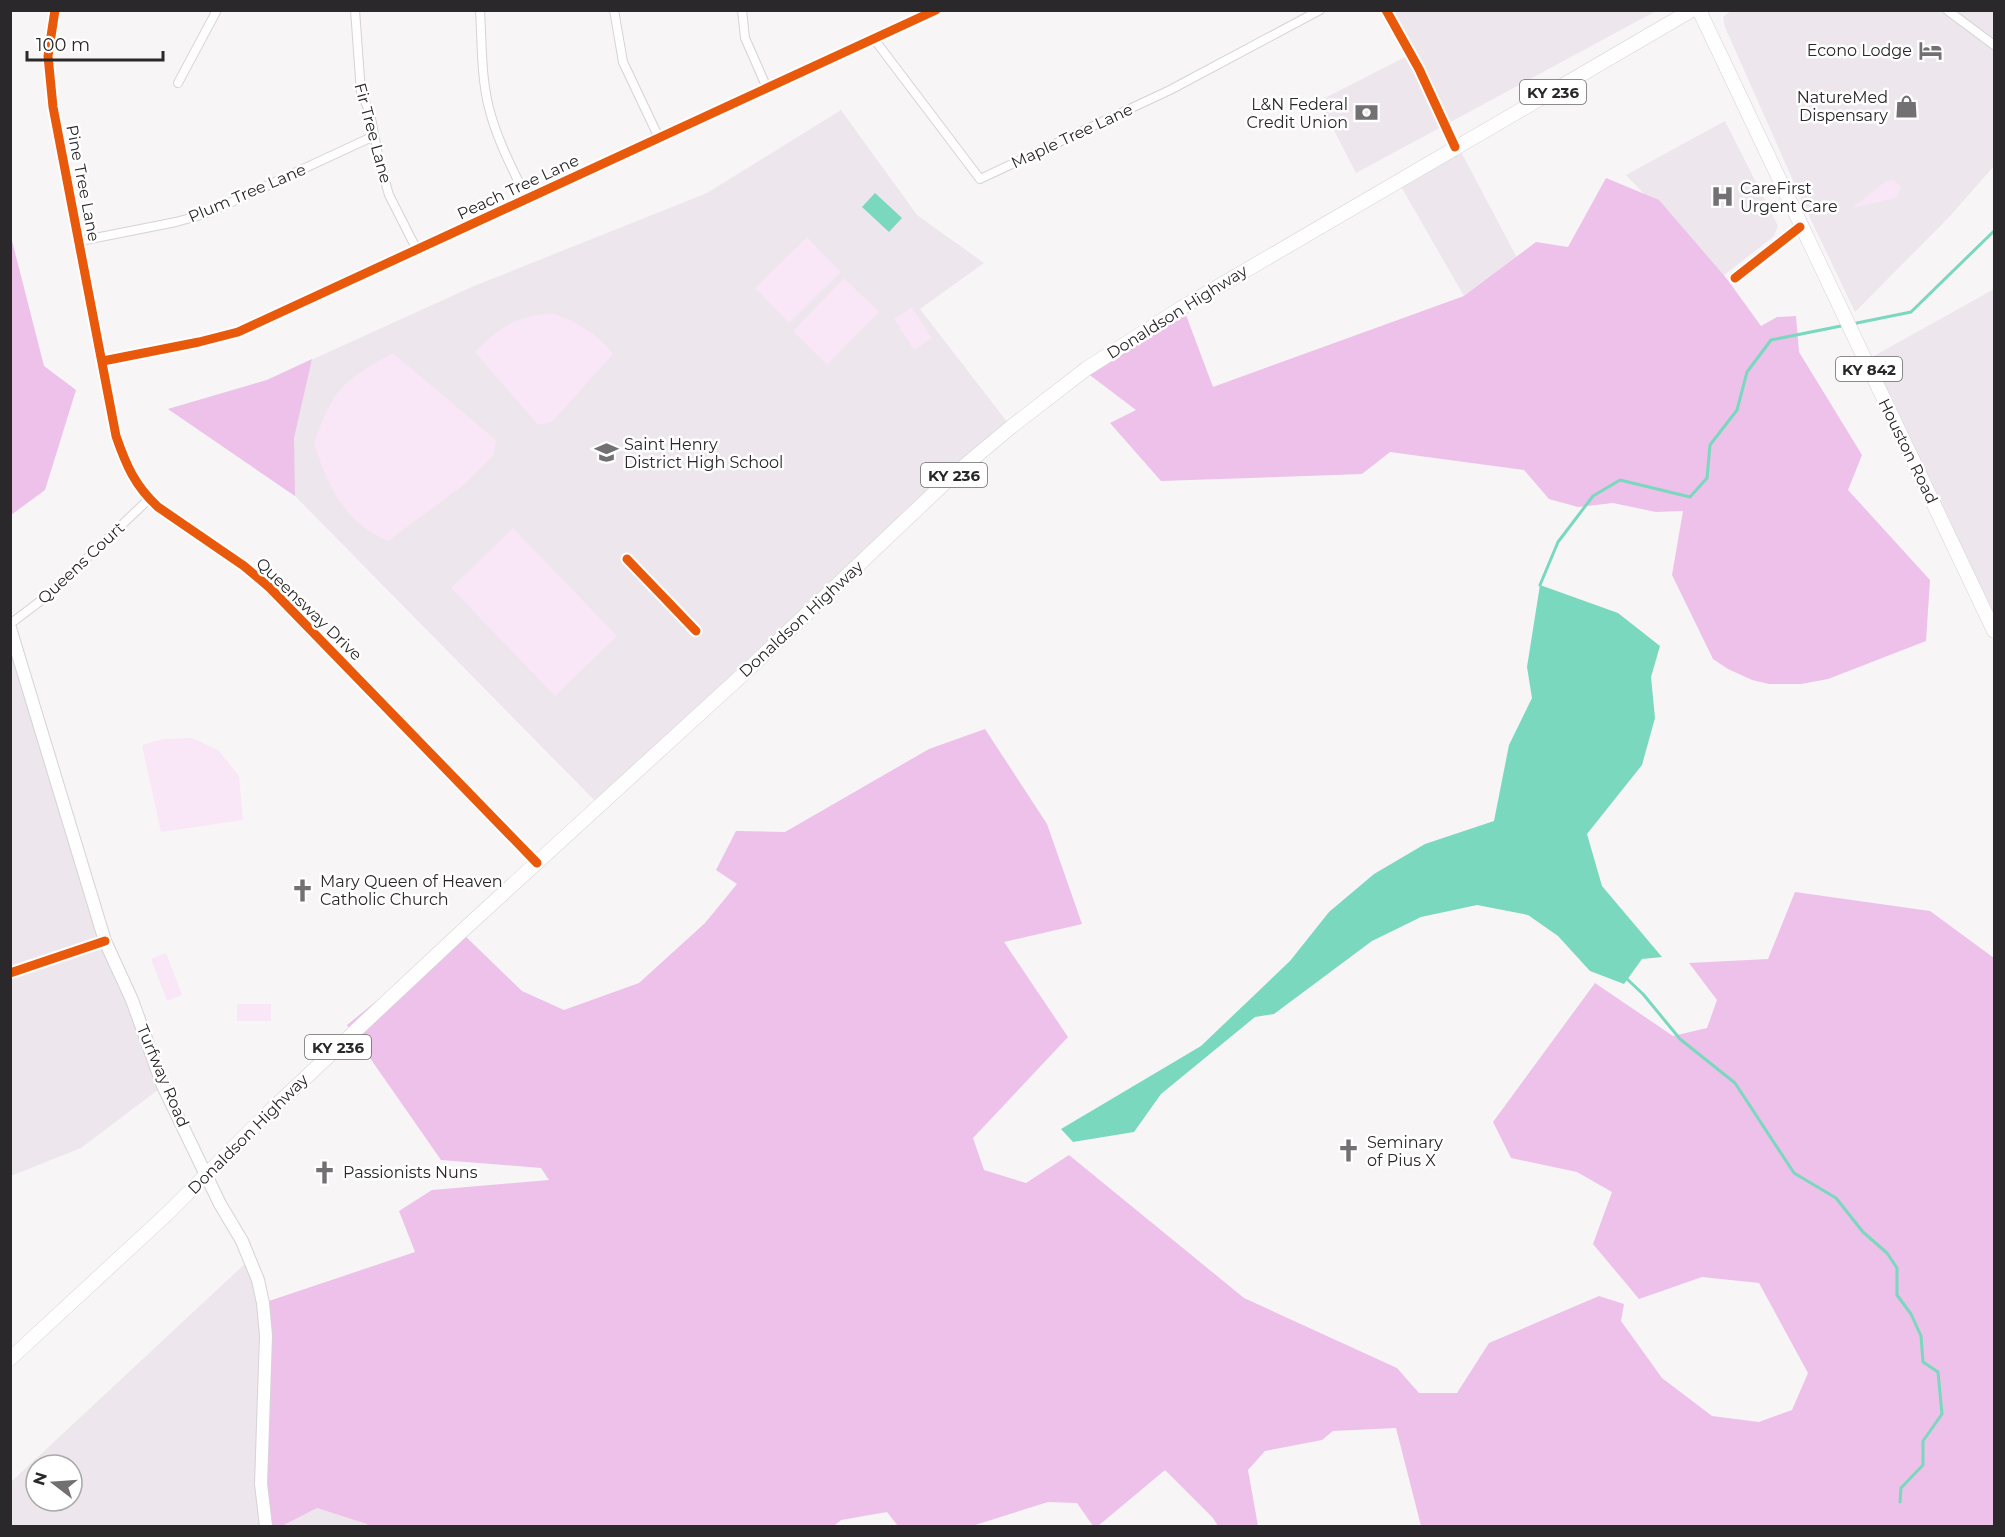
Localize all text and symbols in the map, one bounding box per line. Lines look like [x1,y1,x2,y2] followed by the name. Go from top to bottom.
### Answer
[27,24,164,62] scale bar
[36,34,90,56] text: 100 m
[1917,37,1943,63] hotel icon: Econo Lodge
[1807,41,1912,60] place label: Econo Lodge
[1520,80,1586,104] road number: KY 236
[350,81,396,185] street label: Fir Tree Lane
[1797,88,1888,125] place label: NatureMed Dispensary
[1893,93,1919,119] shop icon: NatureMed Dispensary
[1246,95,1348,132] place label: L&N Federal Credit Union
[1008,100,1136,172] street label: Maple Tree Lane
[1353,100,1379,126] bank icon: L&N Federal Credit Union
[62,123,104,243] street label: Pine Tree Lane
[454,150,582,224] street label: Peach Tree Lane
[185,160,309,226] street label: Plum Tree Lane
[1740,179,1838,216] place label: CareFirst Urgent Care
[1709,184,1735,210] hospital icon: CareFirst Urgent Care
[1103,261,1251,363] street label: Donaldson Highway
[1836,357,1902,381] road number: KY 842
[1874,395,1942,507] street label: Houston Road
[624,435,783,472] place label: Saint Henry District High School
[593,440,619,466] school or university icon: Saint Henry District High School
[921,463,987,487] road number: KY 236
[34,518,129,608] street label: Queens Court
[252,554,366,664] street label: Queensway Drive
[735,557,867,681] street label: Donaldson Highway
[320,872,503,909] place label: Mary Queen of Heaven Catholic Church
[289,877,315,903] church icon: Mary Queen of Heaven Catholic Church
[133,1022,193,1130] street label: Turfway Road
[305,1035,371,1059] road number: KY 236
[184,1070,312,1198] street label: Donaldson Highway
[1367,1133,1443,1170] place label: Seminary of Pius X
[1336,1138,1362,1164] church icon: Seminary of Pius X
[312,1159,338,1185] church icon: Passionists Nuns
[343,1163,478,1182] place label: Passionists Nuns
[24,1453,84,1513] north arrow
[29,1470,51,1488] text: N

